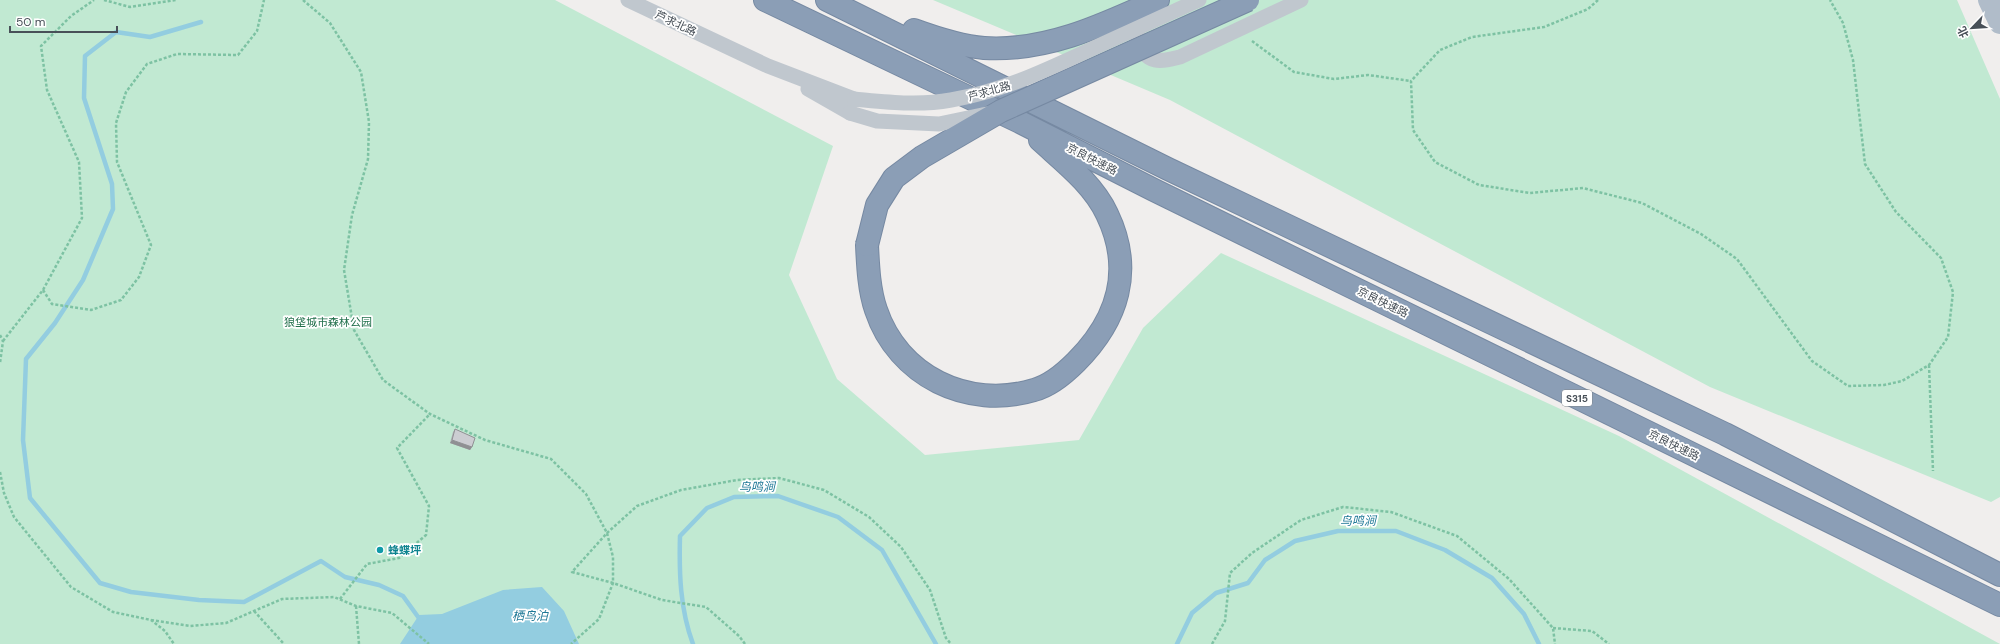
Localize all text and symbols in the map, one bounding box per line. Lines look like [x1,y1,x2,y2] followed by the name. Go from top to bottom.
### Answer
[653,7,699,39] street label: 芦求北路
[10,8,117,34] scale bar
[1952,8,1992,48] north arrow
[16,14,45,30] text: 50 m
[1954,24,1972,40] text: 北
[966,78,1012,104] street label: 芦求北路
[1064,140,1120,178] street label: 京良快速路
[1355,284,1411,320] street label: 京良快速路
[284,315,372,329] park label: 狼垡城市森林公园
[1562,390,1592,406] road number: S315
[1646,427,1702,463] street label: 京良快速路
[739,479,777,495] water label: 鸟鸣涧
[1340,513,1378,529] water label: 鸟鸣涧
[388,543,421,557] place label: 蜂蝶坪
[375,545,385,555] marker: 蜂蝶坪
[512,608,549,624] water label: 栖鸟泊

